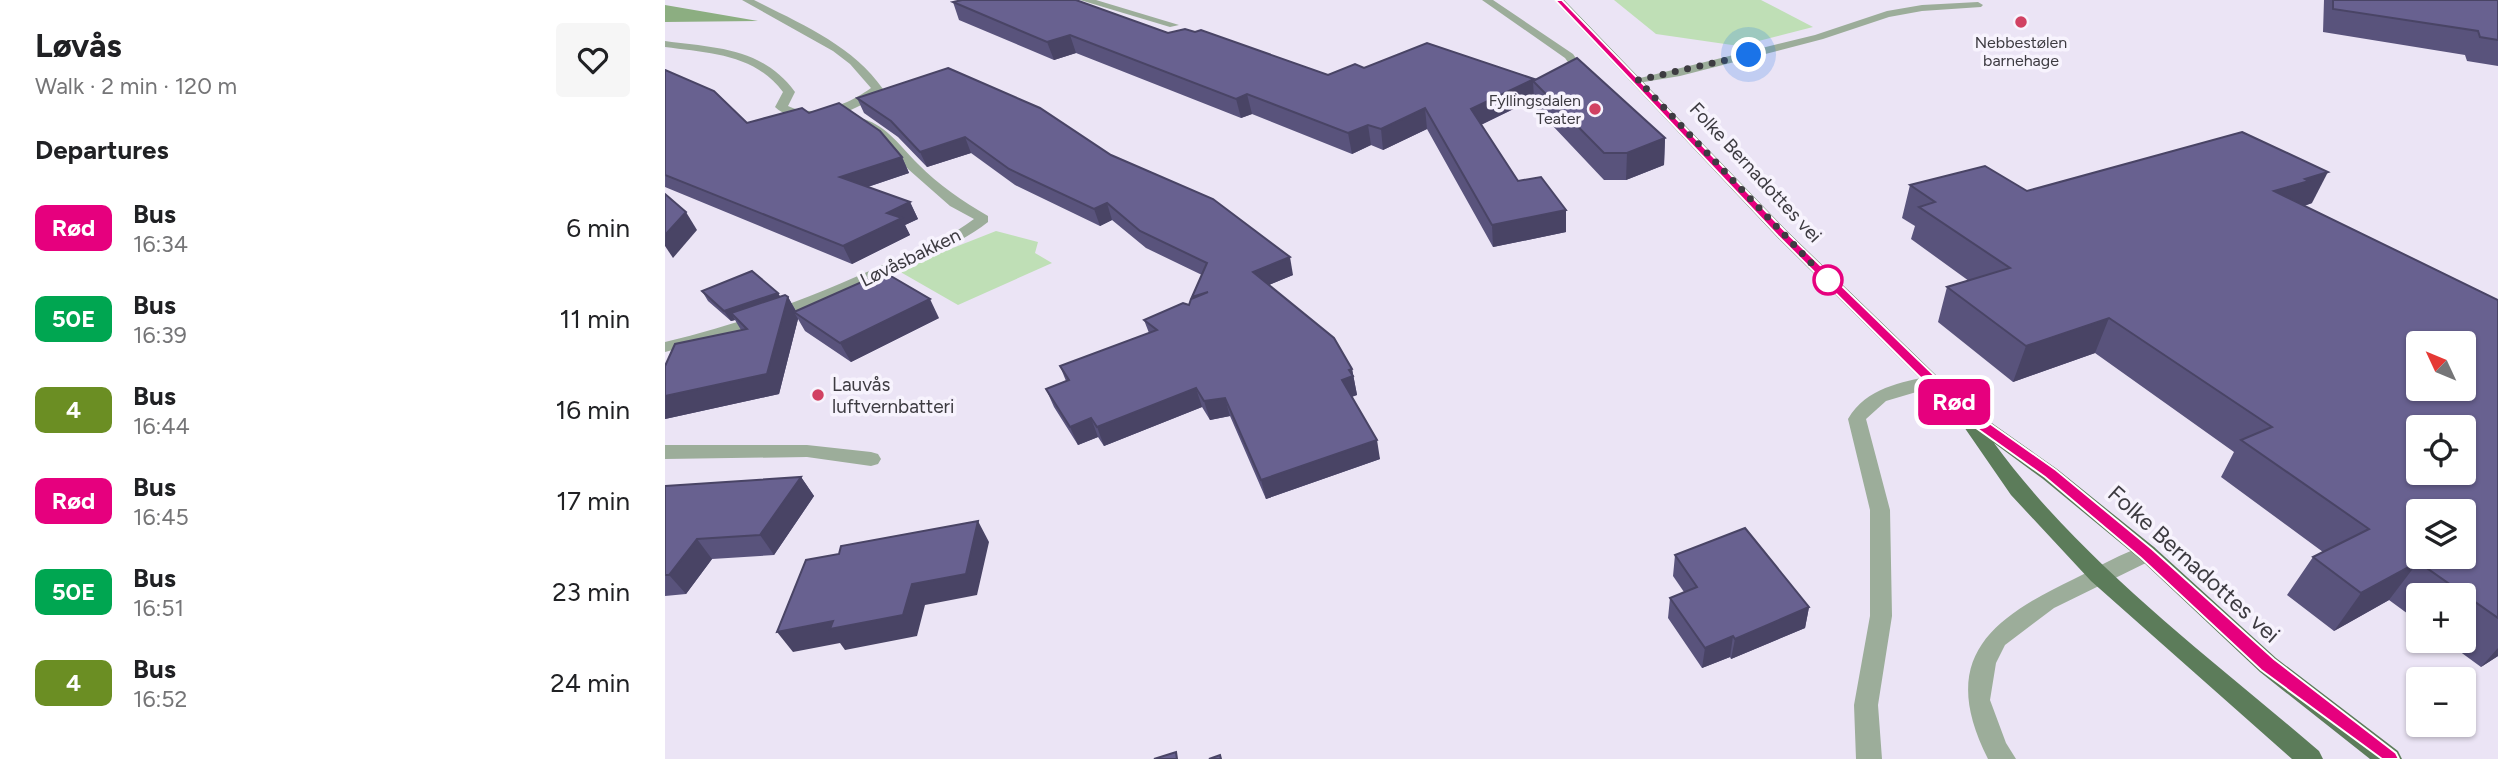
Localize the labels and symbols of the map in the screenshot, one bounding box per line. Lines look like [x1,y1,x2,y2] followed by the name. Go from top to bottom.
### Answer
[2013,14,2029,30] marker: Nebbestølen barnehage
[1975,33,2067,70] place label: Nebbestølen barnehage
[1731,37,1766,72] your location
[1489,91,1582,128] place label: Fyllingsdalen Teater
[1685,98,1826,247] street label: Folke Bernadottes vei
[1587,101,1603,117] marker: Fyllingsdalen Teater
[856,223,964,292] street label: Løvåsbakken
[1813,265,1843,295] unlabelled marker
[2406,331,2476,401] north arrow
[832,373,954,418] place label: Lauvås luftvernbatteri
[1914,379,1994,425] line badge: Rød
[810,387,826,403] marker: Lauvås luftvernbatteri
[2102,479,2286,649] street label: Folke Bernadottes vei

